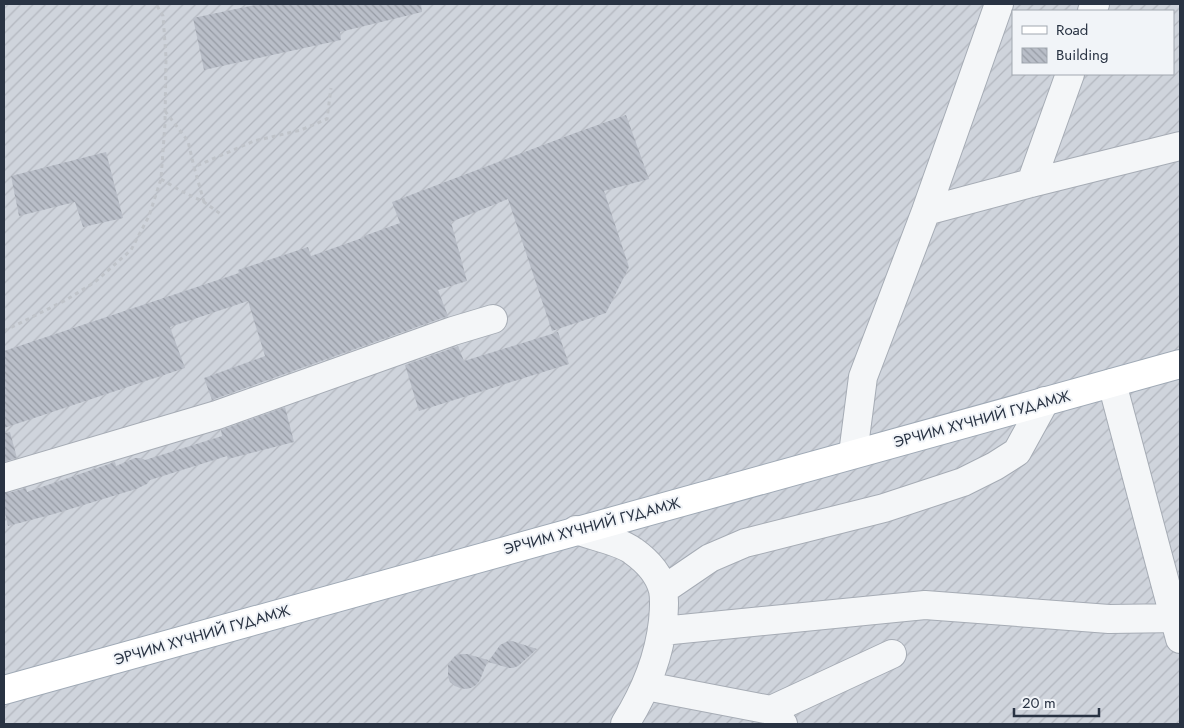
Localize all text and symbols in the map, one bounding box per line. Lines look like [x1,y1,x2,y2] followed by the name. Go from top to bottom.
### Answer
[1012,10,1174,75] legend
[1056,19,1088,41] text: Road
[1056,44,1108,66] text: Building
[891,385,1073,453] street label: ЭРЧИМ ХҮЧНИЙ ГУДАМЖ
[501,492,683,560] street label: ЭРЧИМ ХҮЧНИЙ ГУДАМЖ
[111,599,293,671] street label: ЭРЧИМ ХҮЧНИЙ ГУДАМЖ
[1014,686,1099,718] scale bar
[1022,692,1056,714] text: 20 m

